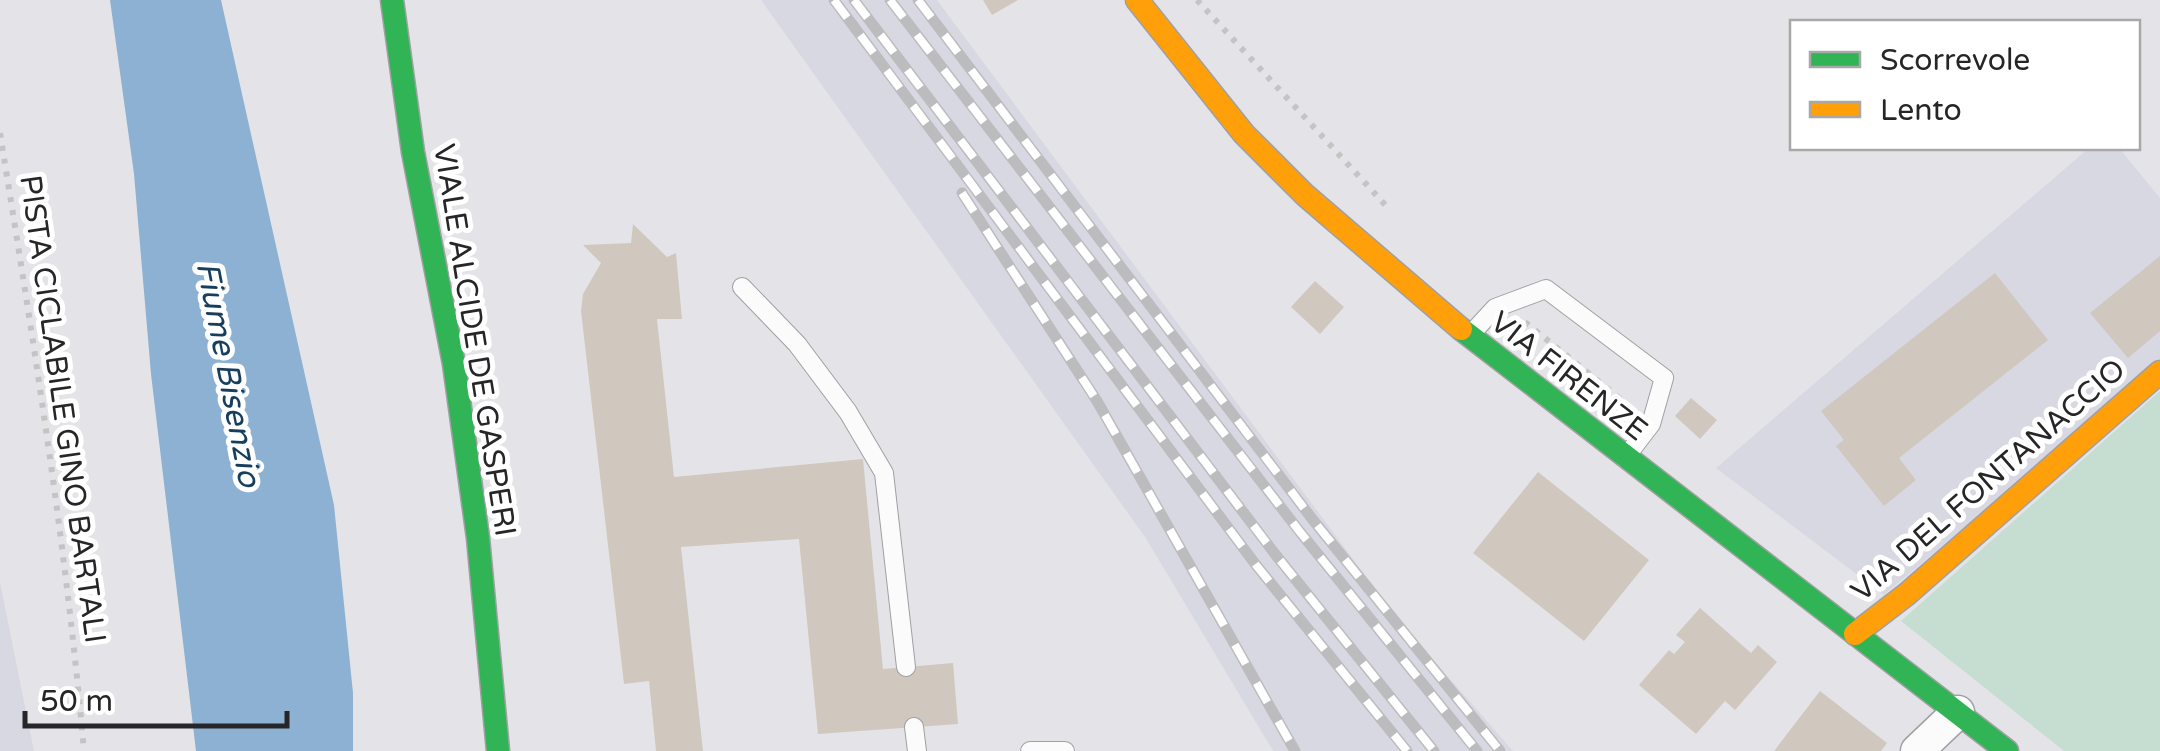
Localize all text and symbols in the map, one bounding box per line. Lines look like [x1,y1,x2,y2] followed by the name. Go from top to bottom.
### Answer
[1790,20,2140,150] legend
[1880,42,2030,79] text: Scorrevole
[1880,92,1962,129] text: Lento
[425,141,524,539] street label: VIALE ALCIDE DE GASPERI
[11,173,114,645] street label: PISTA CICLABILE GINO BARTALI
[188,258,269,492] water label: Fiume Bisenzio
[1483,304,1655,449] street label: VIA FIRENZE
[1844,351,2133,610] street label: VIA DEL FONTANACCIO
[25,666,288,728] scale bar
[40,683,113,720] text: 50 m

